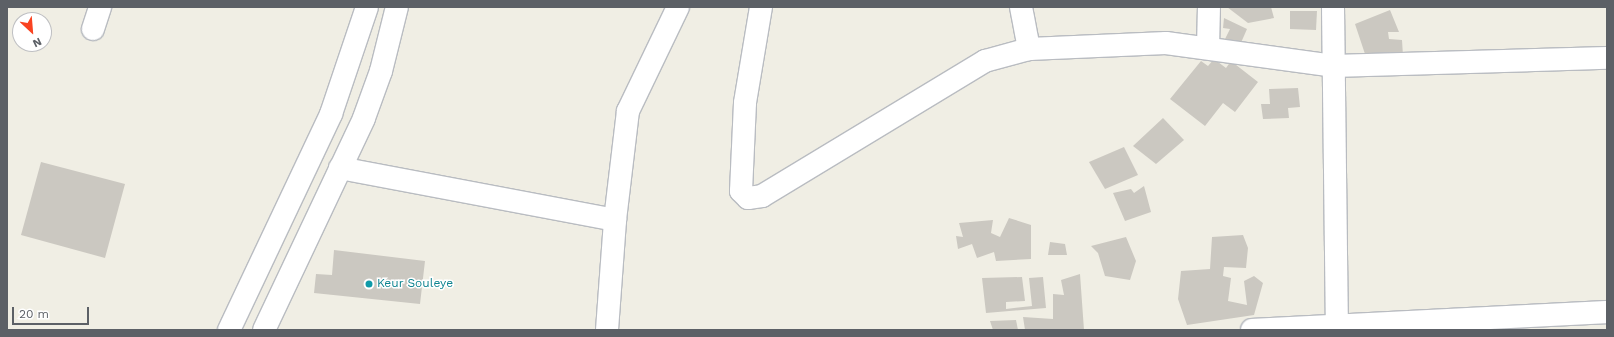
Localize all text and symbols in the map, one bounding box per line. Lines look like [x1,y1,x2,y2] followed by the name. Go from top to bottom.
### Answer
[12,12,52,52] north arrow
[31,35,44,50] text: N
[377,277,453,291] place label: Keur Souleye
[364,279,374,289] marker: Keur Souleye
[14,299,91,325] scale bar
[19,307,49,321] text: 20 m

